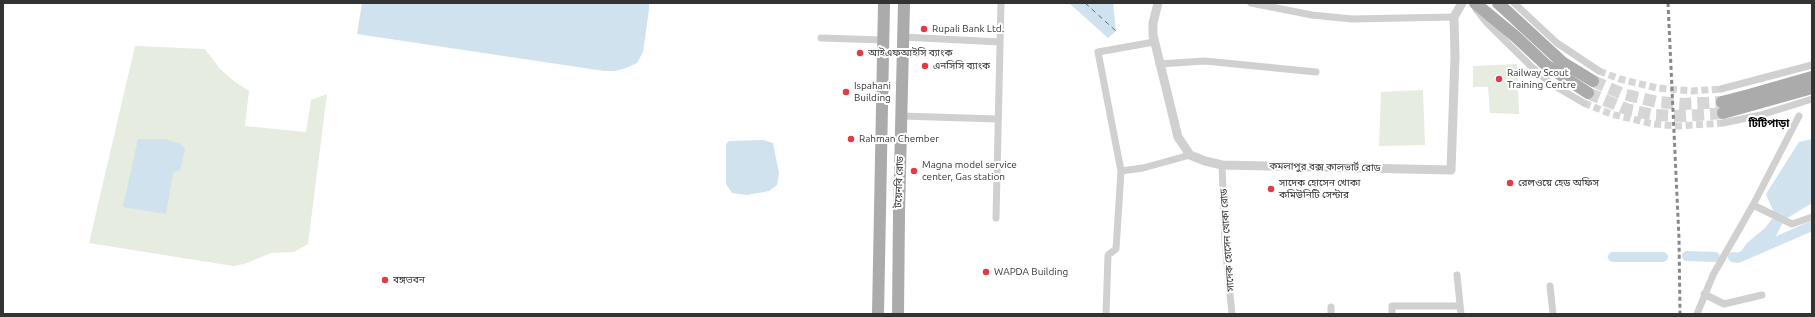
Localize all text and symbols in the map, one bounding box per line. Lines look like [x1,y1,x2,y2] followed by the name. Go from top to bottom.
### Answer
[932,23,1004,35] place label: Rupali Bank Ltd.
[919,24,929,34] marker: Rupali Bank Ltd.
[868,47,952,59] place label: আইএফআইসি ব্যাংক
[855,48,865,58] marker: আইএফআইসি ব্যাংক
[933,60,990,72] place label: এনসিসি ব্যাংক
[920,61,930,71] marker: এনসিসি ব্যাংক
[1507,67,1576,90] place label: Railway Scout Training Centre
[1494,74,1504,84] marker: Railway Scout Training Centre
[854,80,891,104] place label: Ispahani Building
[841,87,851,97] marker: Ispahani Building
[1749,116,1789,130] district label: টিটিপাড়া
[859,133,939,145] place label: Rahman Chember
[846,134,856,144] marker: Rahman Chember
[892,156,906,208] street label: টয়েনবি রোড
[922,159,1017,182] place label: Magna model service center, Gas station
[1269,160,1381,174] street label: কমলাপুর বক্স কালভার্ট রোড
[909,166,919,176] marker: Magna model service center, Gas station
[1279,177,1360,200] place label: সাদেক হোসেন খোকা কমিউনিটি সেন্টার
[1518,177,1599,189] place label: রেলওয়ে হেড অফিস
[1505,178,1515,188] marker: রেলওয়ে হেড অফিস
[1266,184,1276,194] marker: সাদেক হোসেন খোকা কমিউনিটি সেন্টার
[1217,188,1237,292] street label: সাদেক হোসেন খোকা রোড
[994,266,1068,278] place label: WAPDA Building
[981,267,991,277] marker: WAPDA Building
[393,274,425,286] place label: বঙ্গভবন
[380,275,390,285] marker: বঙ্গভবন

